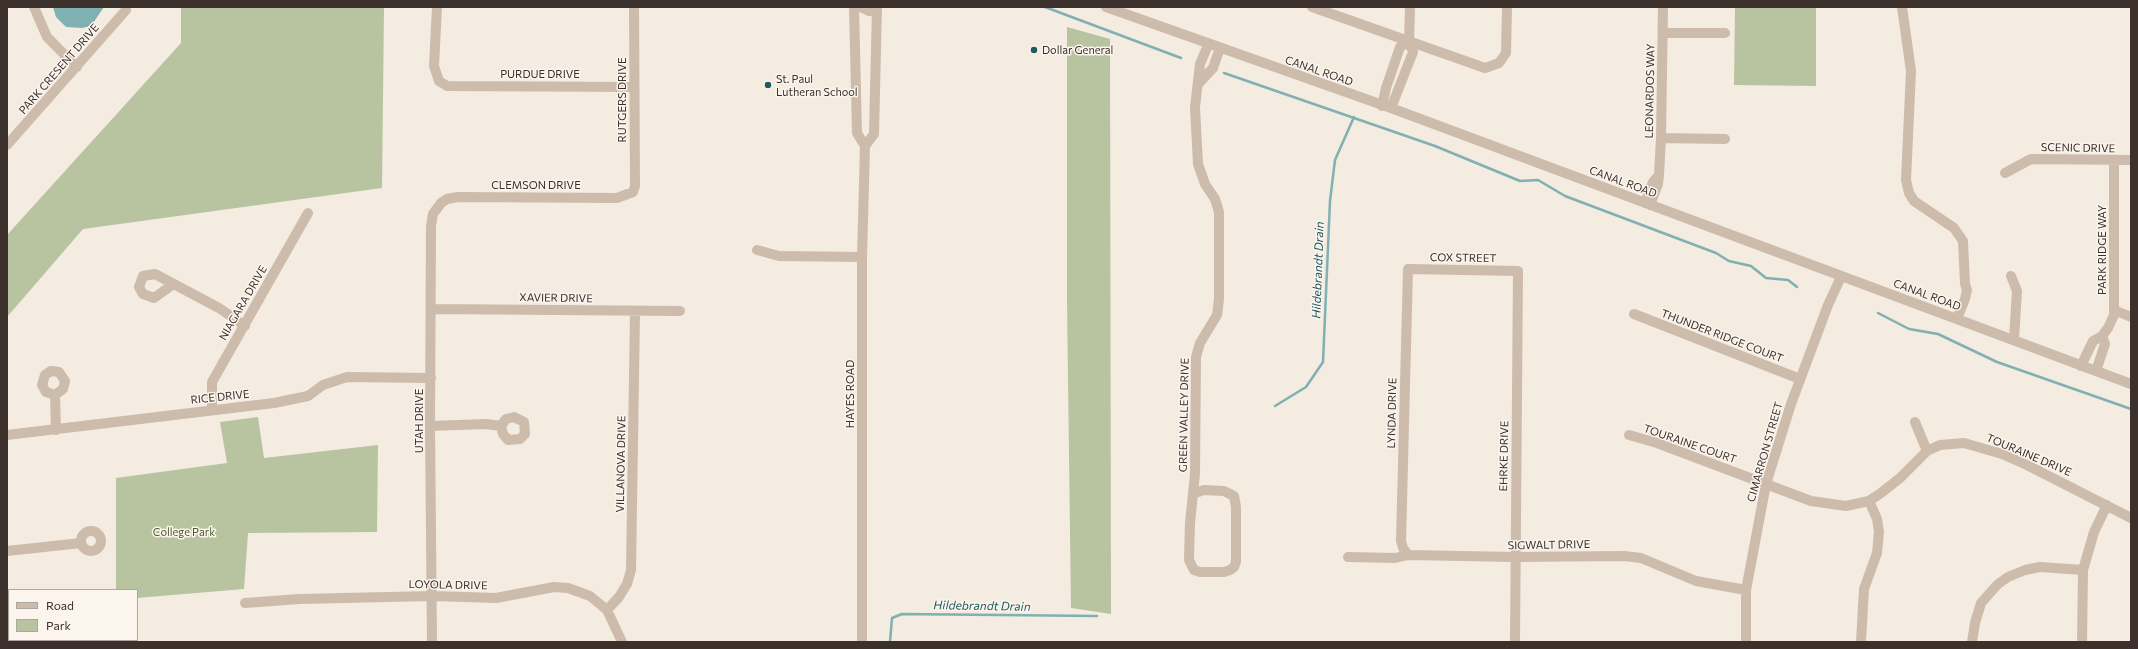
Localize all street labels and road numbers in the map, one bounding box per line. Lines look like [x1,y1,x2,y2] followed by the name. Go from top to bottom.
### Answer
[16,21,102,117] street label: PARK CRESENT DRIVE
[1643,43,1657,139] street label: LEONARDOS WAY
[1283,53,1355,89] street label: CANAL ROAD
[615,57,629,143] street label: RUTGERS DRIVE
[500,67,580,81] street label: PURDUE DRIVE
[2041,141,2115,155] street label: SCENIC DRIVE
[1587,164,1659,200] street label: CANAL ROAD
[491,178,581,192] street label: CLEMSON DRIVE
[2095,205,2109,295] street label: PARK RIDGE WAY
[1430,251,1496,265] street label: COX STREET
[216,263,270,343] street label: NIAGARA DRIVE
[1891,277,1963,313] street label: CANAL ROAD
[519,291,593,305] street label: XAVIER DRIVE
[1659,307,1785,365] street label: THUNDER RIDGE COURT
[1176,358,1192,472] street label: GREEN VALLEY DRIVE
[843,360,857,428] street label: HAYES ROAD
[1385,378,1399,448] street label: LYNDA DRIVE
[190,387,250,407] street label: RICE DRIVE
[412,389,426,453] street label: UTAH DRIVE
[1744,400,1786,504] street label: CIMARRON STREET
[614,415,628,513] street label: VILLANOVA DRIVE
[1497,420,1511,492] street label: EHRKE DRIVE
[1642,422,1738,466] street label: TOURAINE COURT
[1984,431,2074,479] street label: TOURAINE DRIVE
[1508,538,1590,552] street label: SIGWALT DRIVE
[408,578,488,592] street label: LOYOLA DRIVE

